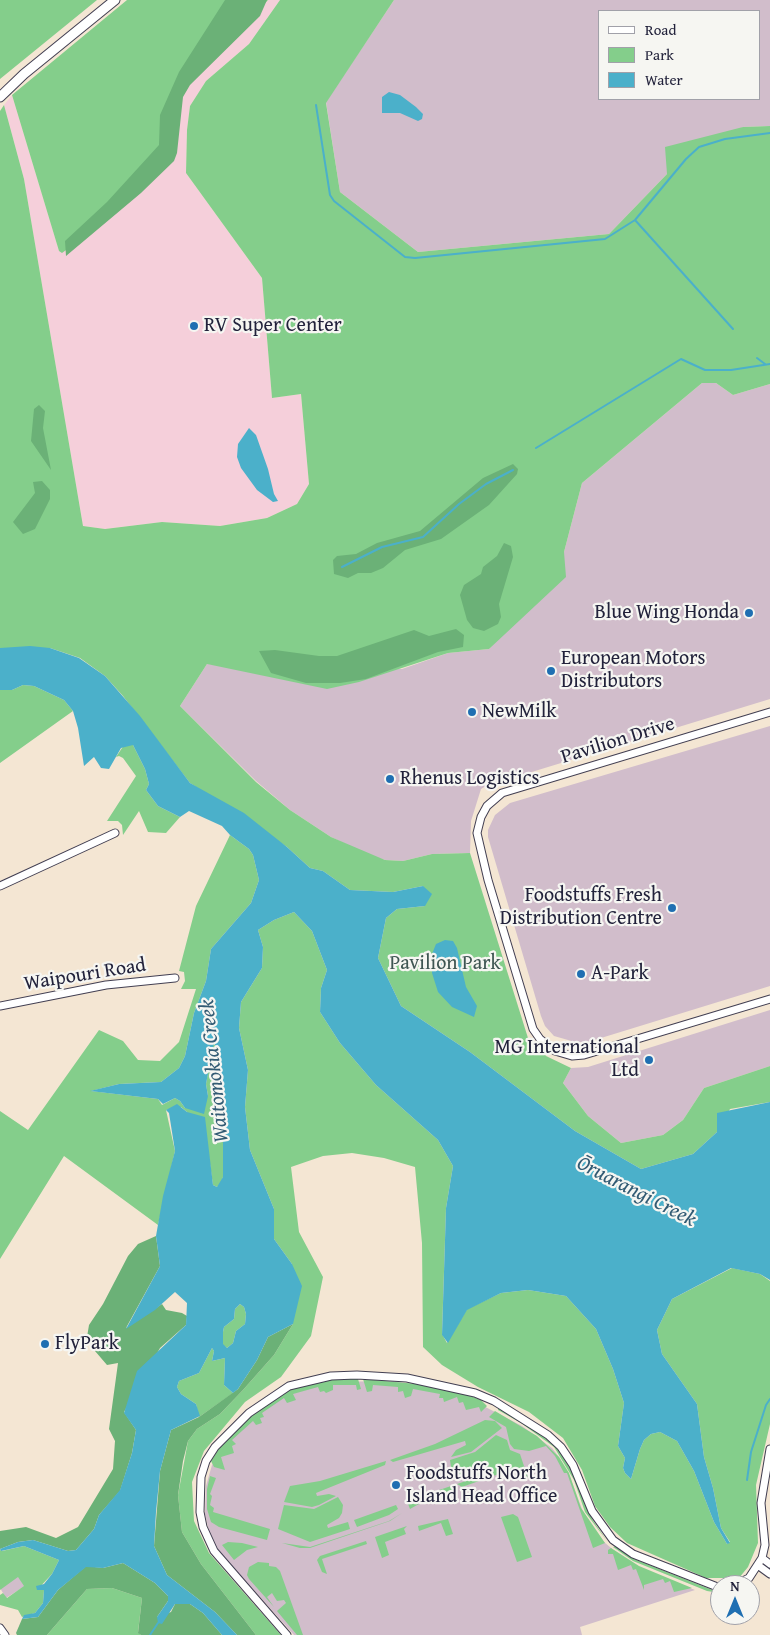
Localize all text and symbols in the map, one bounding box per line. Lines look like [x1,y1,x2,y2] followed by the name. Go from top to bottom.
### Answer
[598,10,760,100] legend
[645,19,676,40] text: Road
[645,44,674,65] text: Park
[645,69,683,90] text: Water
[204,314,342,338] place label: RV Super Center
[188,320,200,332] marker: RV Super Center
[594,601,739,625] place label: Blue Wing Honda
[743,607,755,619] marker: Blue Wing Honda
[561,647,705,694] place label: European Motors Distributors
[545,665,557,677] marker: European Motors Distributors
[482,700,556,724] place label: NewMilk
[466,706,478,718] marker: NewMilk
[558,712,678,770] street label: Pavilion Drive
[400,767,539,791] place label: Rhenus Logistics
[384,773,396,785] marker: Rhenus Logistics
[500,884,662,931] place label: Foodstuffs Fresh Distribution Centre
[666,902,678,914] marker: Foodstuffs Fresh Distribution Centre
[389,952,501,976] park label: Pavilion Park
[22,954,148,996] street label: Waipouri Road
[591,962,649,986] place label: A-Park
[575,968,587,980] marker: A-Park
[195,998,235,1144] water label: Waitomokia Creek
[494,1036,639,1083] place label: MG International Ltd
[643,1054,655,1066] marker: MG International Ltd
[572,1151,700,1233] water label: Ōruarangi Creek
[55,1332,119,1356] place label: FlyPark
[39,1338,51,1350] marker: FlyPark
[406,1462,557,1509] place label: Foodstuffs North Island Head Office
[390,1479,402,1491] marker: Foodstuffs North Island Head Office
[710,1575,760,1625] north arrow
[730,1576,740,1596] text: N

